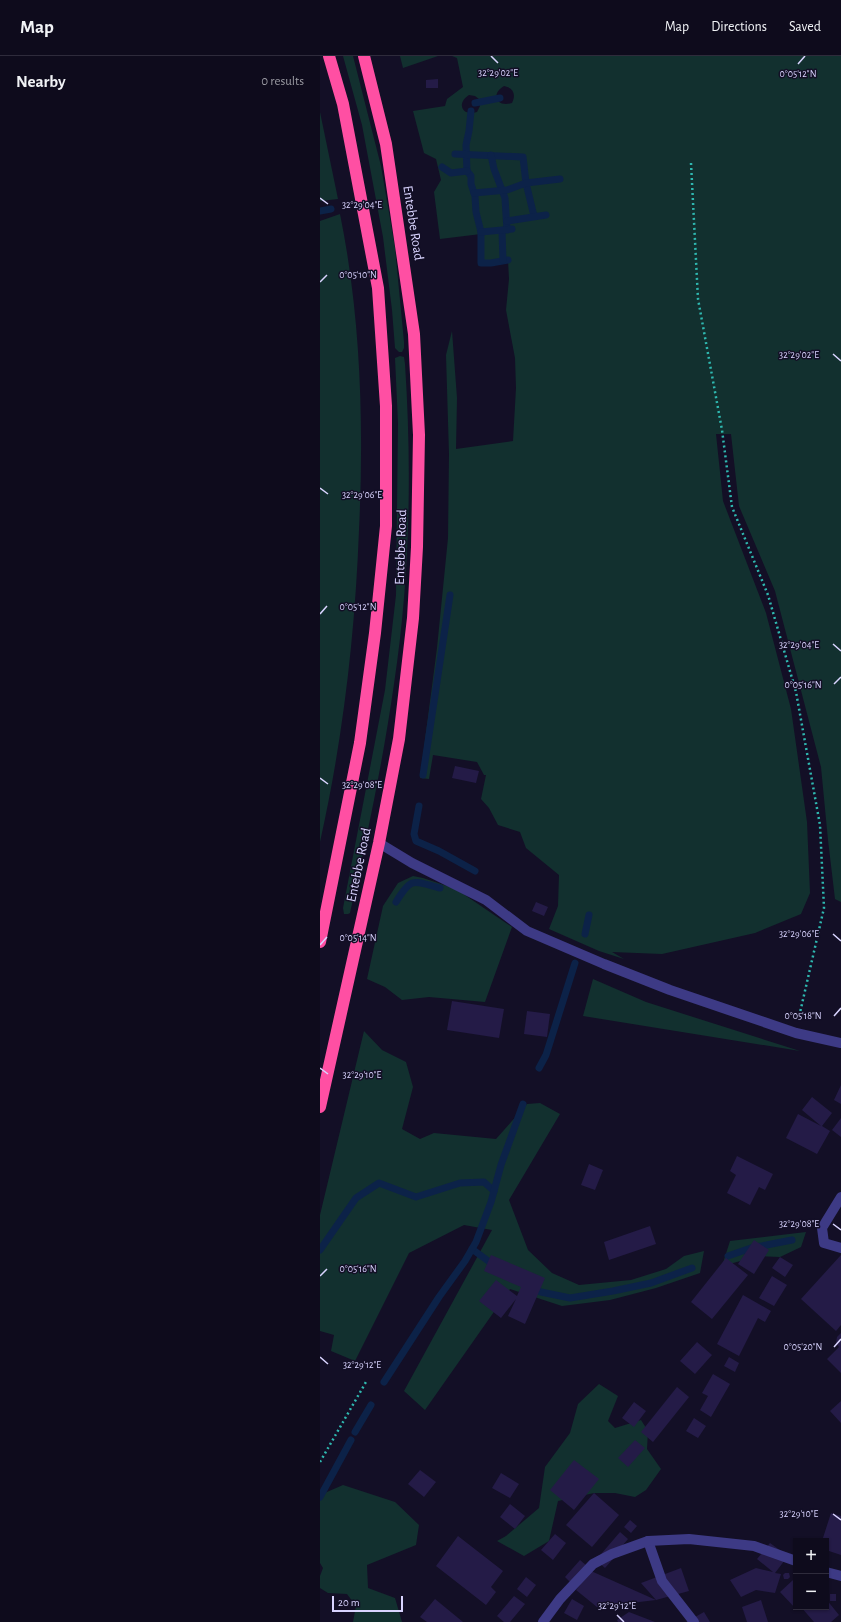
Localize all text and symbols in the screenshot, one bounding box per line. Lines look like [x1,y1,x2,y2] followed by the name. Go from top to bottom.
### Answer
[20,18,54,37] text: Map
[665,20,689,34] text: Map
[711,20,767,34] text: Directions
[789,20,821,34] text: Saved
[478,68,518,78] text: 32°29'02"E
[780,69,816,79] text: 0°05'12"N
[16,73,66,90] text: Nearby
[261,75,304,88] text: 0 results
[400,185,426,261] street label: Entebbe Road
[342,200,382,210] text: 32°29'04"E
[339,270,377,280] text: 0°05'10"N
[779,350,819,360] text: 32°29'02"E
[342,490,382,500] text: 32°29'06"E
[393,509,409,585] street label: Entebbe Road
[340,602,376,612] text: 0°05'12"N
[779,640,819,650] text: 32°29'04"E
[784,680,822,690] text: 0°05'16"N
[342,780,382,790] text: 32°29'08"E
[344,827,374,903] street label: Entebbe Road
[779,929,819,939] text: 32°29'06"E
[339,933,377,943] text: 0°05'14"N
[784,1011,822,1021] text: 0°05'18"N
[343,1070,382,1080] text: 32°29'10"E
[779,1219,819,1229] text: 32°29'08"E
[339,1264,377,1274] text: 0°05'16"N
[784,1342,822,1352] text: 0°05'20"N
[343,1360,381,1370] text: 32°29'12"E
[780,1509,819,1519] text: 32°29'10"E
[793,1538,829,1610] map controls
[793,1538,829,1574] button: +
[793,1574,829,1610] button: −
[332,1594,403,1613] scale bar
[338,1597,359,1608] text: 20 m
[598,1601,636,1611] text: 32°29'12"E

